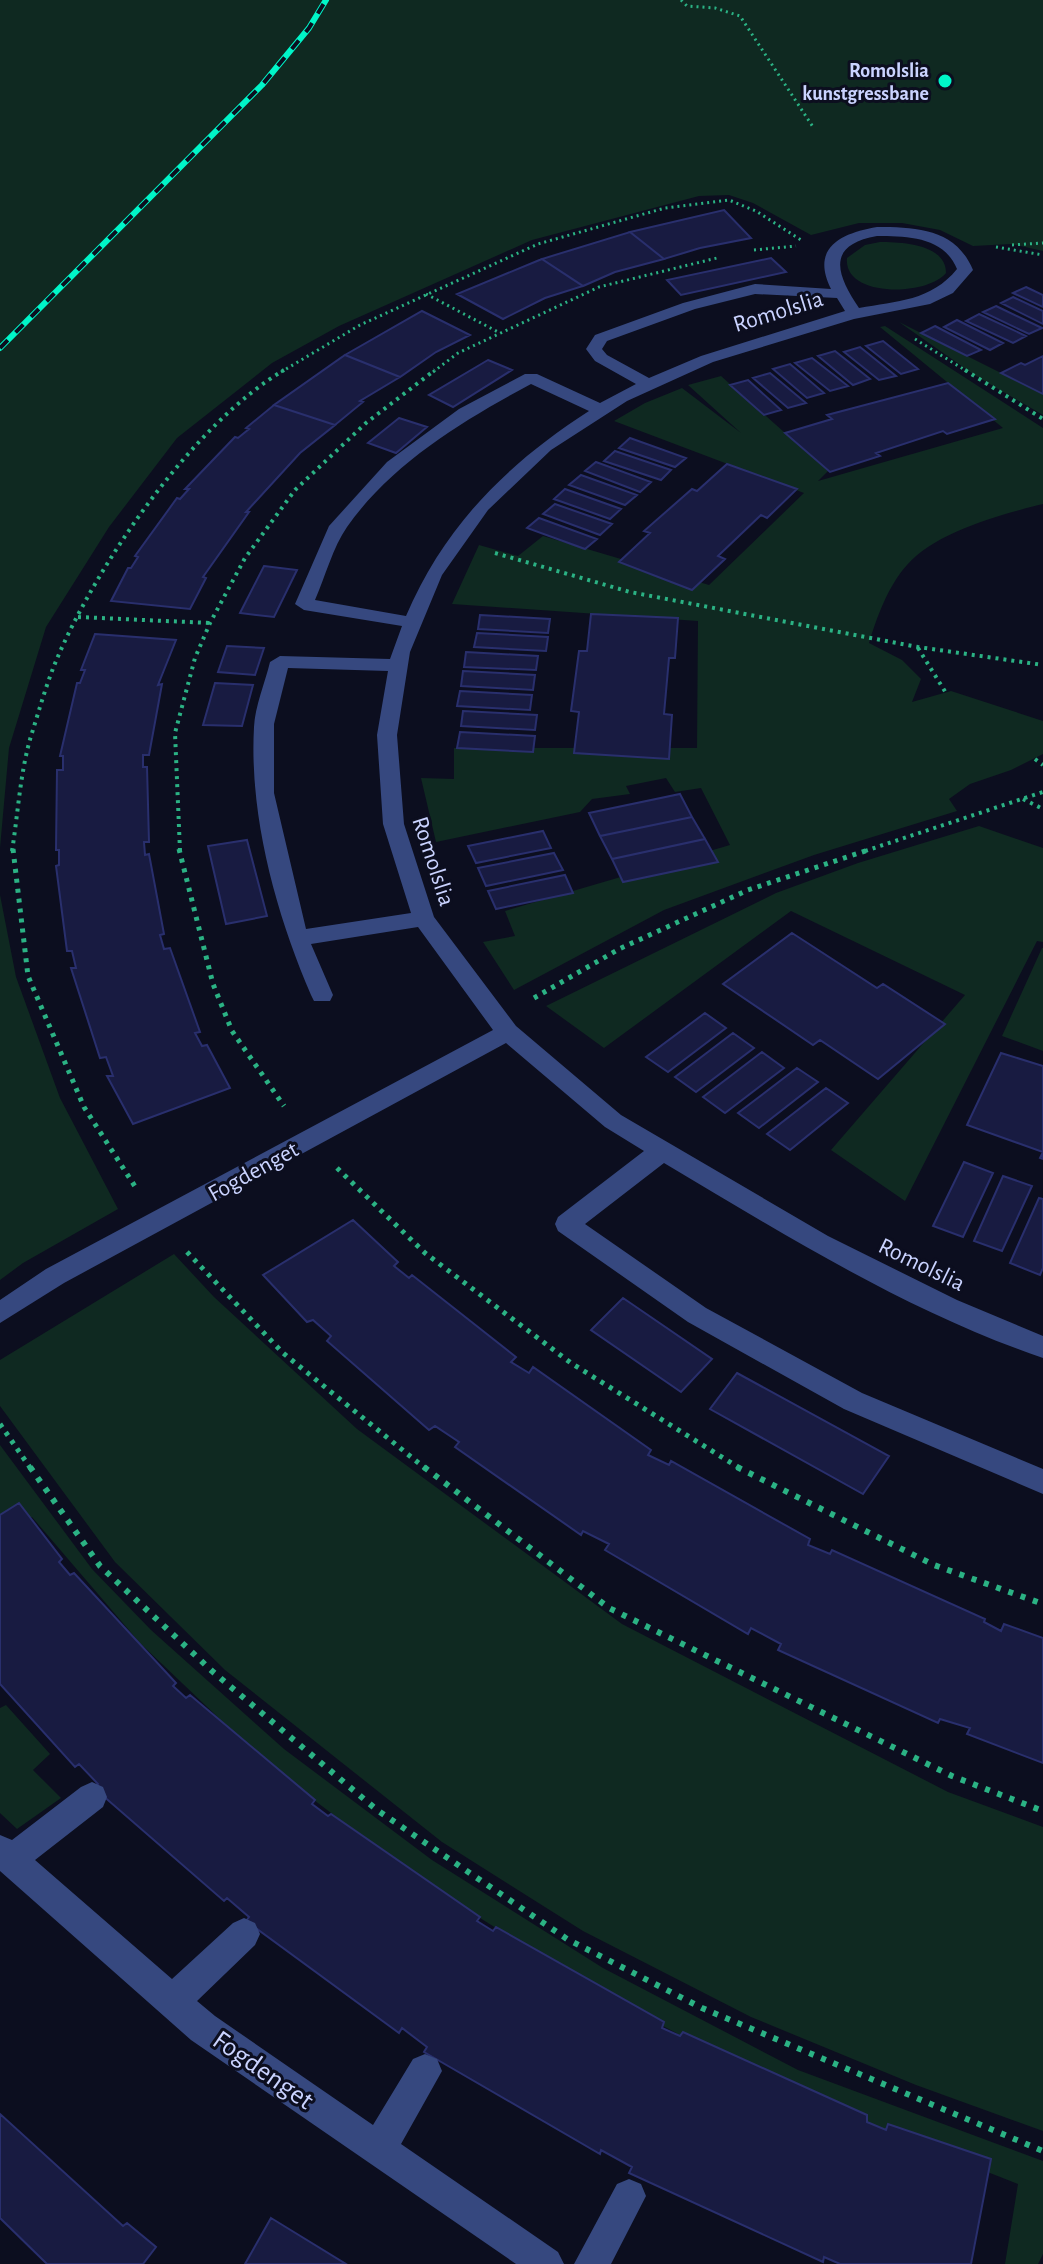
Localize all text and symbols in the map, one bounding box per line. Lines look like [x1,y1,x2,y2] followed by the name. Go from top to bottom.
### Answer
[802,61,929,104] place label: Romolslia kunstgressbane
[936,72,954,90] marker: Romolslia kunstgressbane
[730,287,826,337] street label: Romolslia
[407,814,459,909] street label: Romolslia
[204,1137,303,1206] street label: Fogdenget
[875,1234,968,1296] street label: Romolslia
[207,2026,318,2115] street label: Fogdenget

